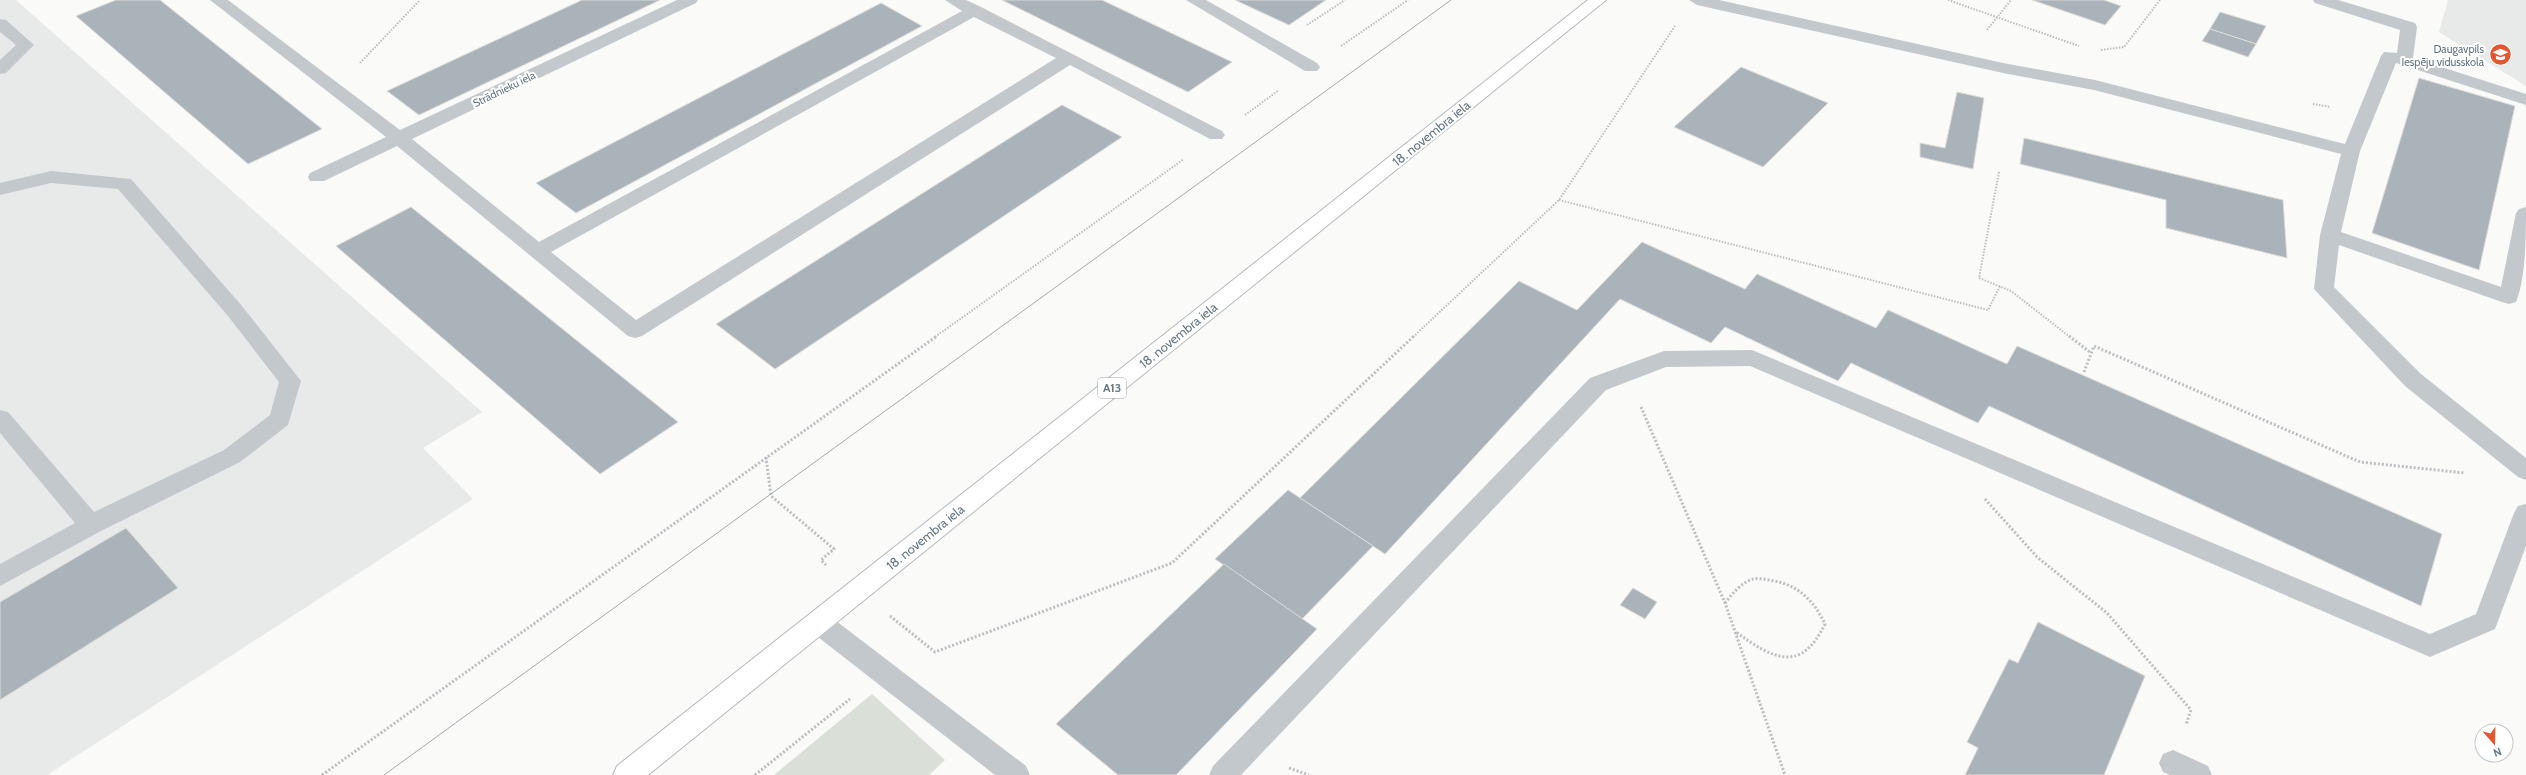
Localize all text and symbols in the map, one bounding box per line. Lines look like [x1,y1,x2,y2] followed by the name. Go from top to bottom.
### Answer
[2401,42,2485,69] place label: Daugavpils Iespēju vidusskola
[2487,42,2513,68] school or university icon: Daugavpils Iespēju vidusskola
[470,68,538,110] street label: Strādnieku iela
[1389,96,1474,169] street label: 18. novembra iela
[1136,298,1221,371] street label: 18. novembra iela
[1098,378,1126,398] road number: A13
[883,500,968,573] street label: 18. novembra iela
[2474,723,2514,763] north arrow
[2491,744,2503,760] text: N

